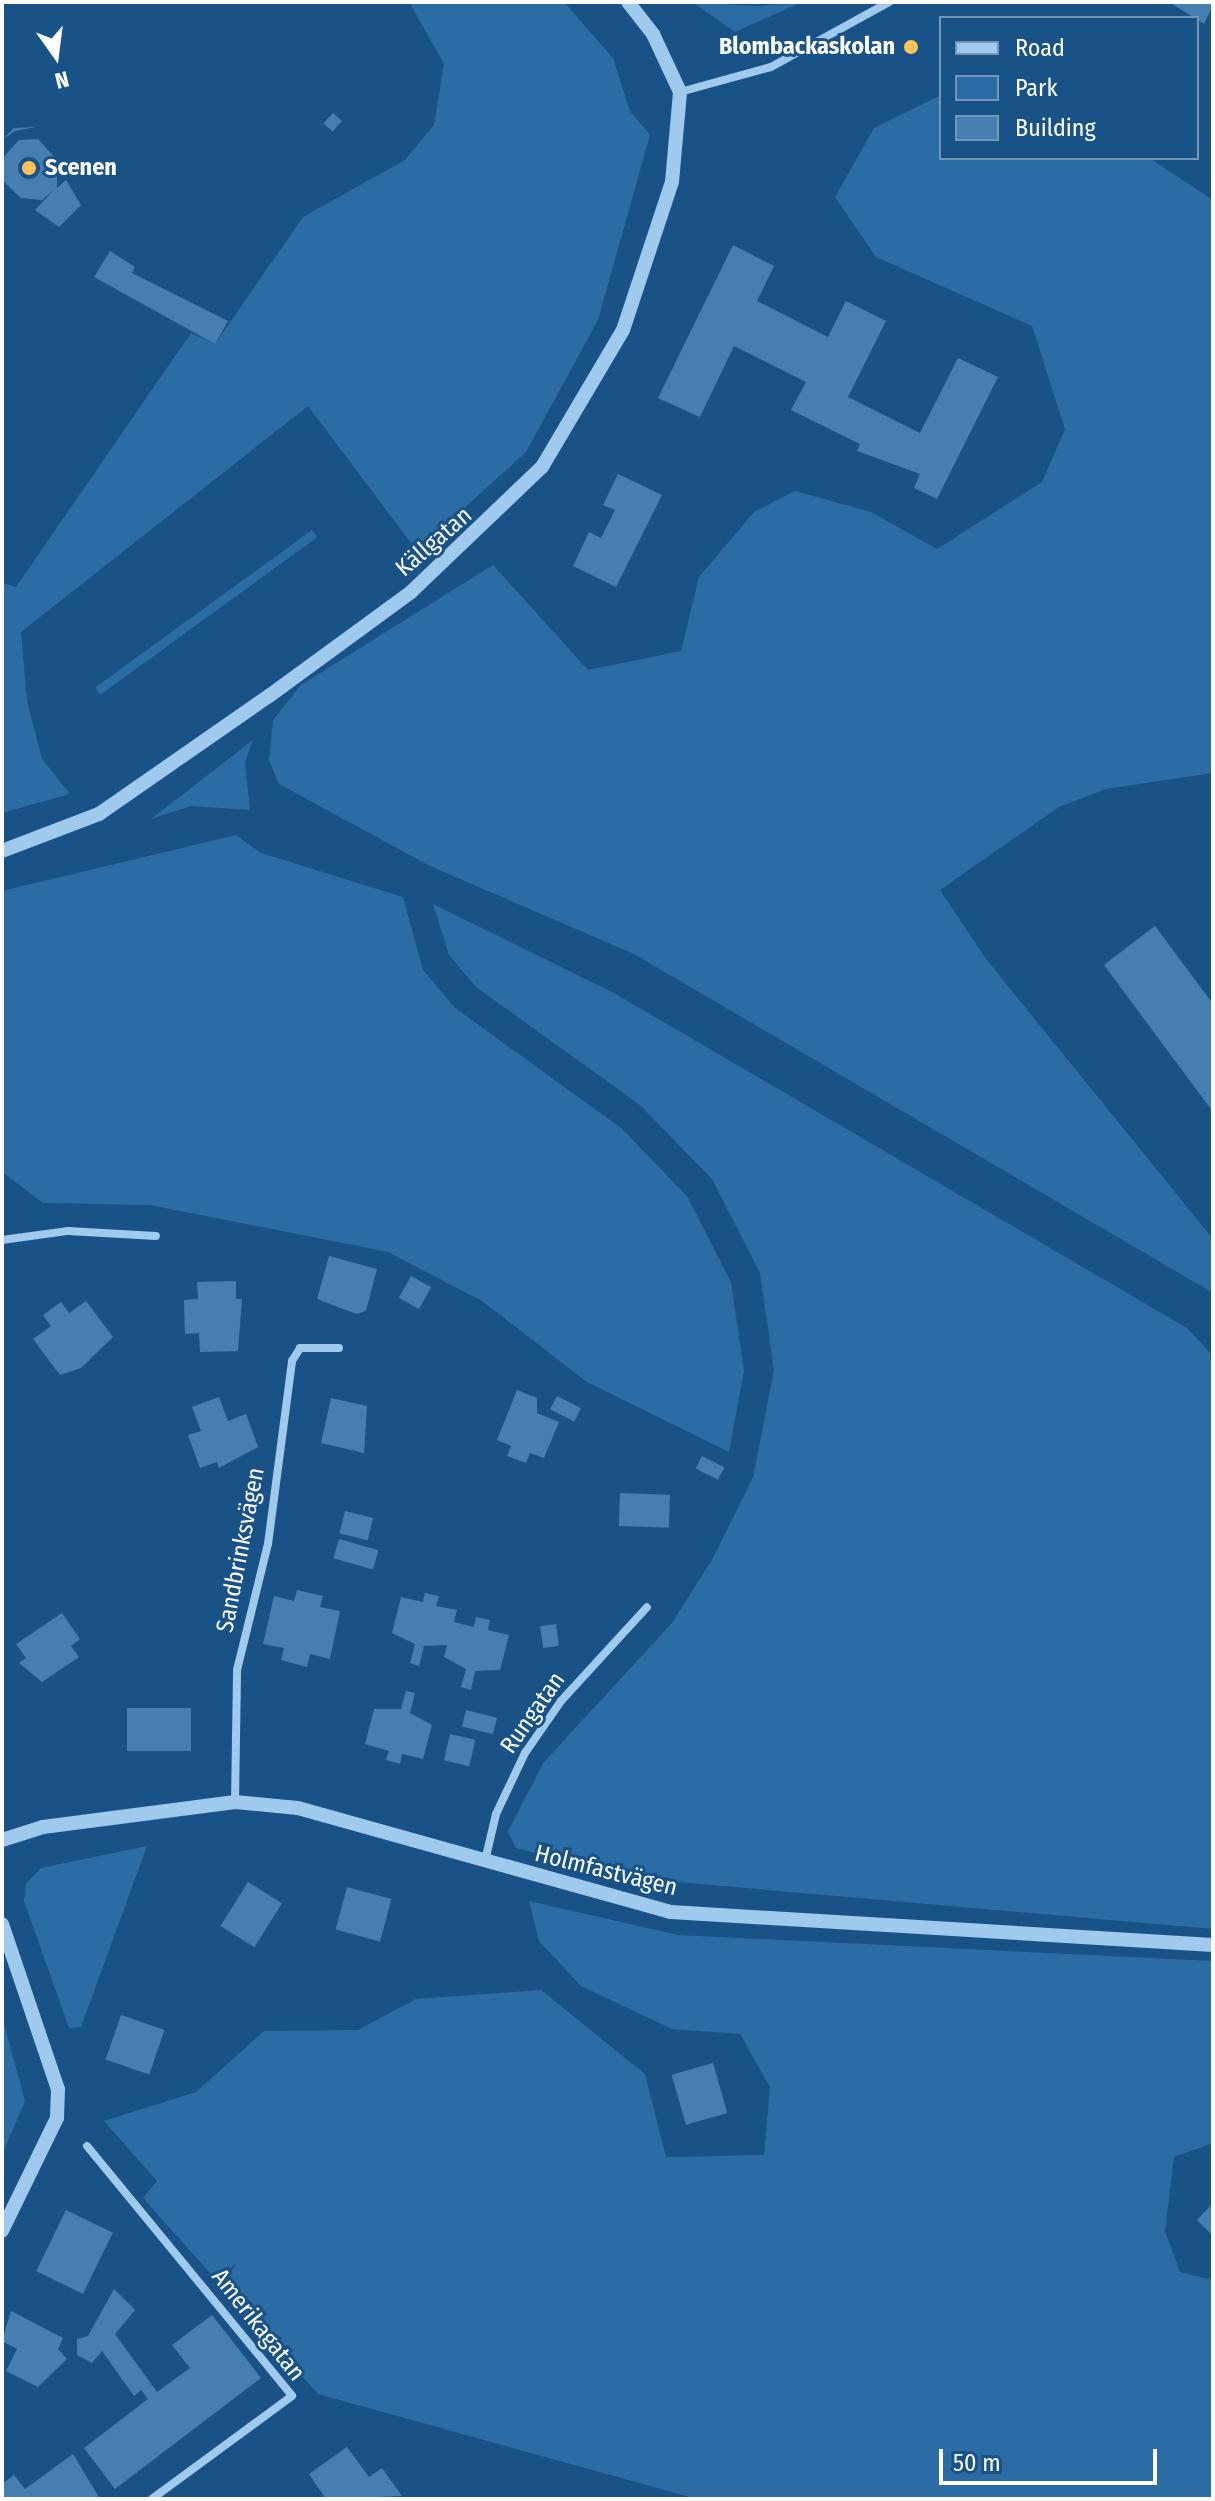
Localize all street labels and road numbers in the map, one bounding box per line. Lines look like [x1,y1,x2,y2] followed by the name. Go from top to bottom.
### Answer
[390,501,478,583] street label: Källgatan
[211,1465,271,1635] street label: Sandbrinksvägen
[495,1667,571,1759] street label: Rungatan
[532,1839,680,1903] street label: Holmfastvägen
[205,2263,311,2387] street label: Amerikagatan

